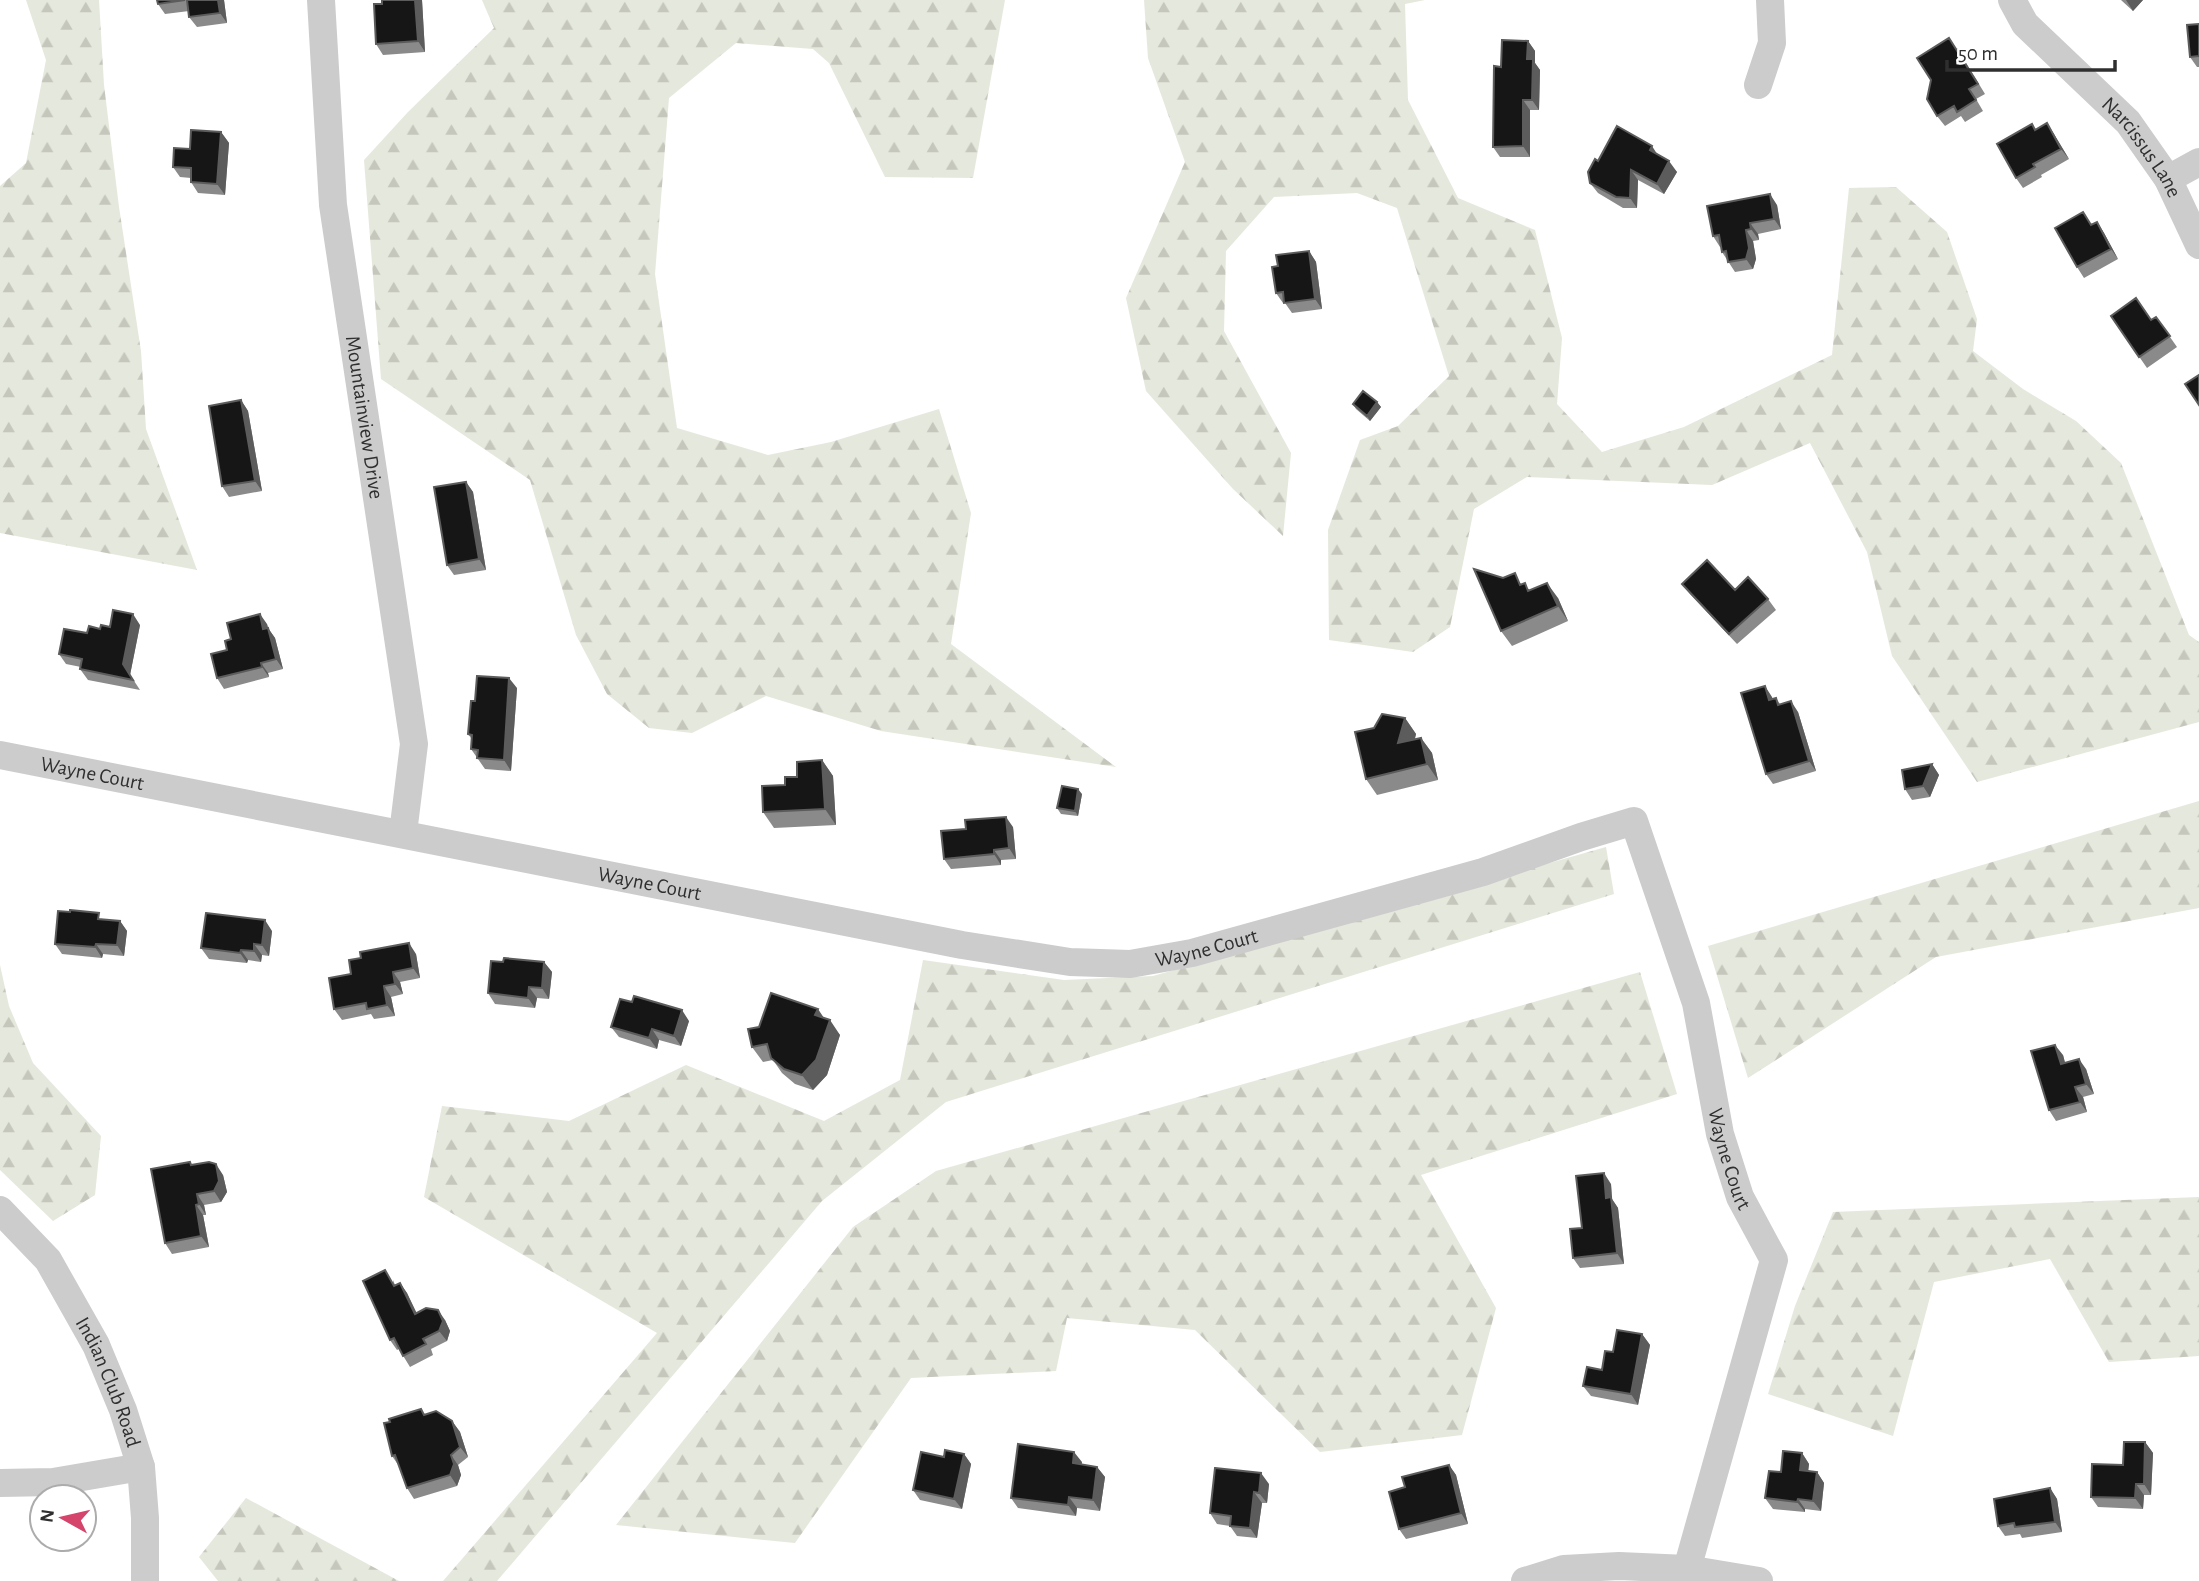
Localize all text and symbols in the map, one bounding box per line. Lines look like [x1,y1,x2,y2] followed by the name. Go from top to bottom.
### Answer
[1947,28,2115,72] scale bar
[1958,43,1998,64] text: 50 m
[2098,93,2185,200] street label: Narcissus Lane
[342,334,388,500] street label: Mountainview Drive
[39,753,146,794] street label: Wayne Court
[596,863,703,904] street label: Wayne Court
[1153,925,1260,970] street label: Wayne Court
[1705,1106,1755,1213] street label: Wayne Court
[72,1313,145,1450] street label: Indian Club Road
[28,1483,98,1553] north arrow
[37,1508,58,1524] text: N

